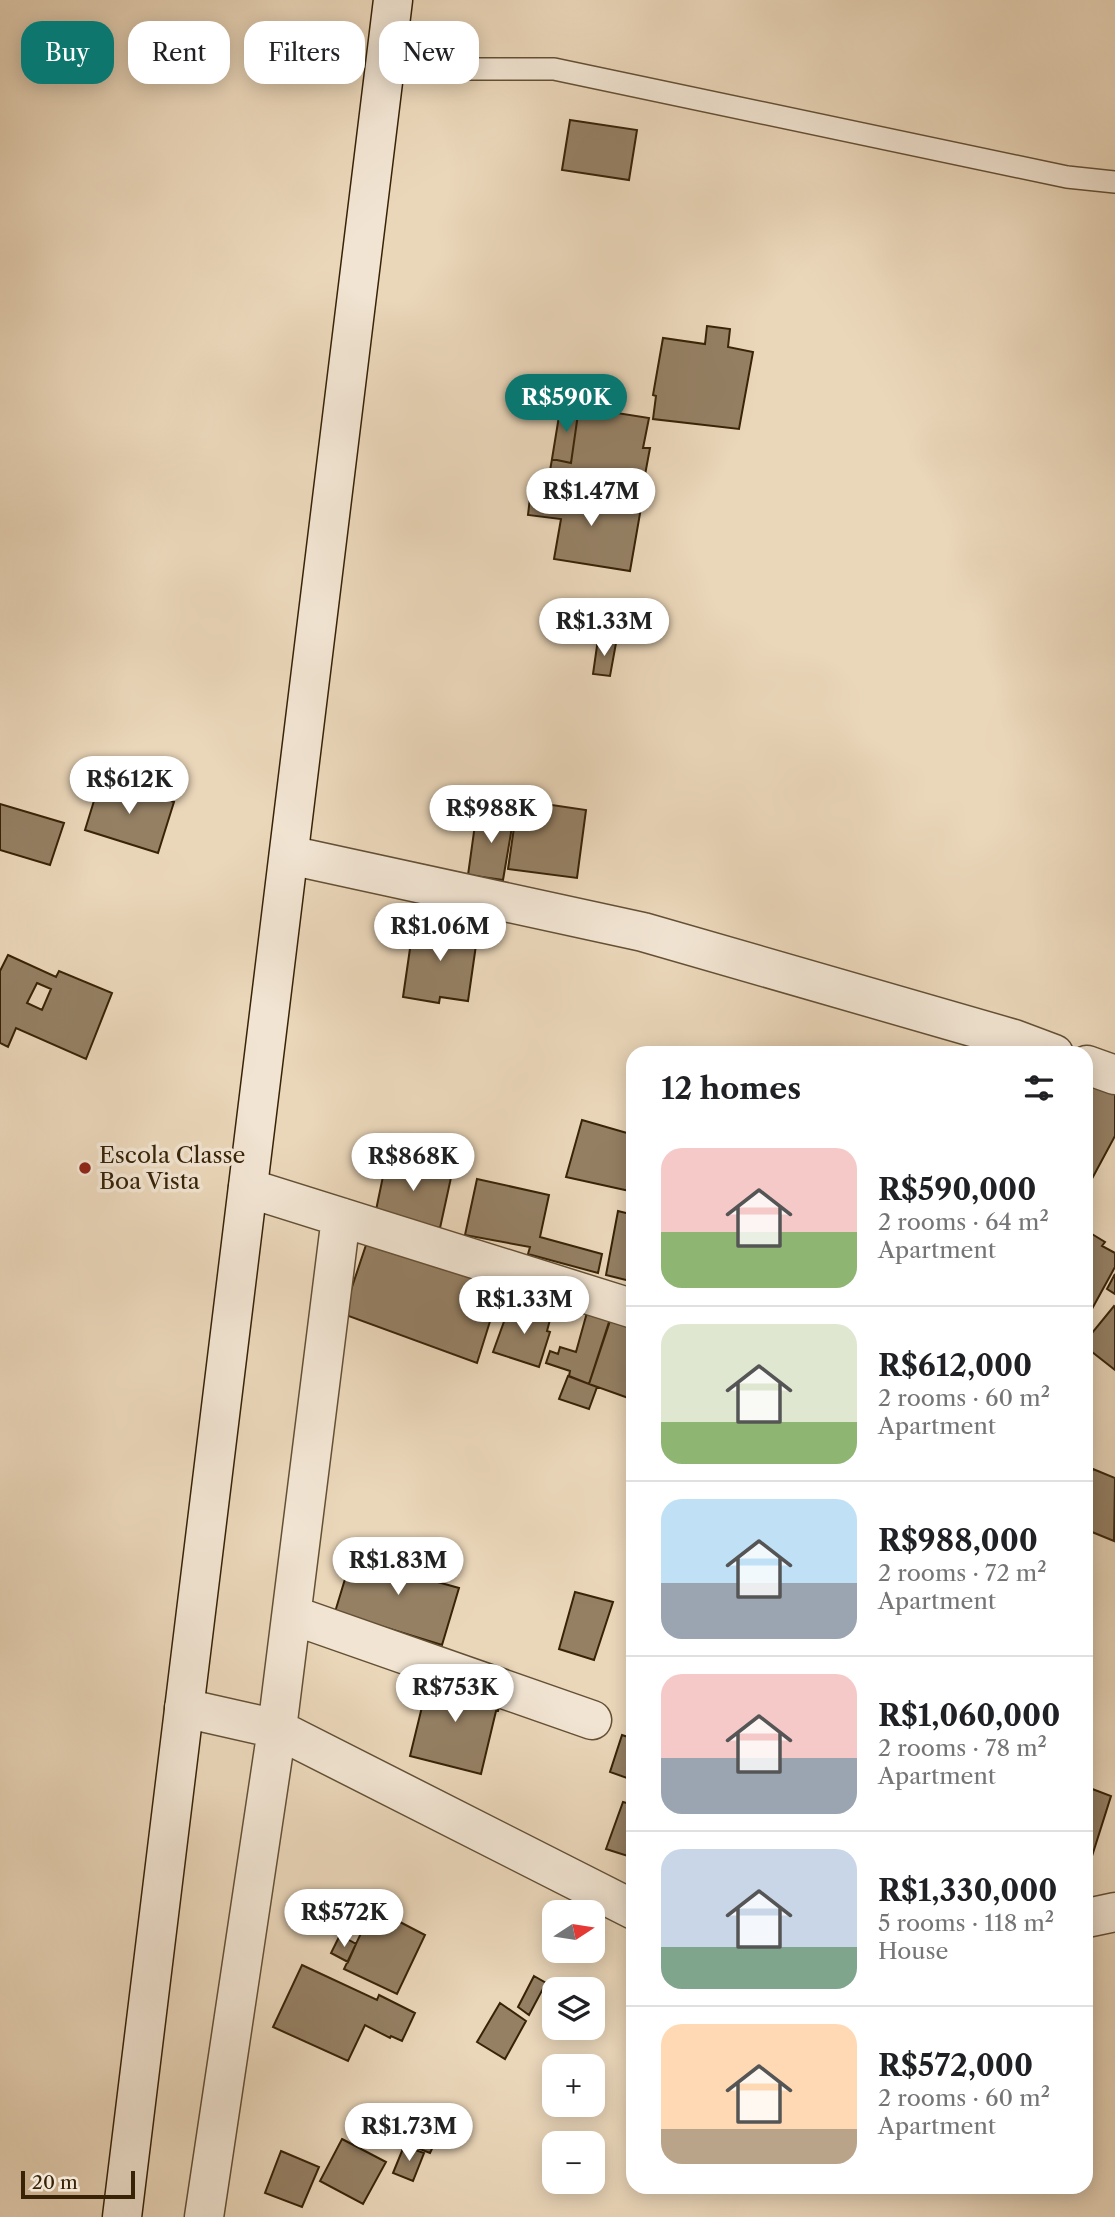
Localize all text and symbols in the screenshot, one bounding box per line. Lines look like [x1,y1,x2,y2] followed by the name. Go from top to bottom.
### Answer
[21,21,114,84] chip: Buy
[128,21,230,84] chip: Rent
[244,21,365,84] chip: Filters
[379,21,479,84] chip: New
[509,374,623,434] pin: R$590K
[521,383,611,411] text: R$590K
[526,468,656,528] pin: R$1.47M
[542,477,640,505] text: R$1.47M
[539,598,669,658] pin: R$1.33M
[555,607,653,635] text: R$1.33M
[72,756,186,816] pin: R$612K
[86,765,172,793] text: R$612K
[434,786,548,845] pin: R$988K
[446,794,536,822] text: R$988K
[375,904,505,963] pin: R$1.06M
[390,912,490,940] text: R$1.06M
[1020,1069,1058,1107] icon: filters
[661,1070,801,1107] text: 12 homes
[356,1134,470,1193] pin: R$868K
[99,1141,245,1195] place label: Escola Classe Boa Vista
[368,1142,459,1170] text: R$868K
[77,1160,93,1176] marker: Escola Classe Boa Vista
[878,1171,1036,1208] text: R$590,000
[717,1176,801,1260] icon: home
[878,1208,1049,1236] text: 2 rooms · 64 m²
[878,1236,996,1264] text: Apartment
[459,1276,589,1336] pin: R$1.33M
[475,1285,573,1313] text: R$1.33M
[878,1347,1032,1384] text: R$612,000
[717,1352,801,1436] icon: home
[878,1384,1050,1412] text: 2 rooms · 60 m²
[878,1412,996,1440] text: Apartment
[878,1522,1038,1559] text: R$988,000
[717,1527,801,1611] icon: home
[333,1538,463,1597] pin: R$1.83M
[349,1546,447,1574] text: R$1.83M
[878,1559,1047,1587] text: 2 rooms · 72 m²
[878,1587,996,1615] text: Apartment
[398,1664,512,1724] pin: R$753K
[412,1673,498,1701] text: R$753K
[878,1697,1060,1734] text: R$1,060,000
[717,1702,801,1786] icon: home
[878,1734,1047,1762] text: 2 rooms · 78 m²
[878,1762,996,1790] text: Apartment
[878,1872,1057,1909] text: R$1,330,000
[717,1877,801,1961] icon: home
[287,1890,401,1949] pin: R$572K
[300,1898,388,1926] text: R$572K
[542,1900,606,1964] north arrow
[542,1900,605,2194] map controls
[878,1909,1054,1937] text: 5 rooms · 118 m²
[878,1937,948,1965] text: House
[542,1977,605,2040] button: layers
[878,2047,1033,2084] text: R$572,000
[717,2052,801,2136] icon: home
[542,2054,605,2117] button: +
[878,2084,1050,2112] text: 2 rooms · 60 m²
[344,2104,474,2163] pin: R$1.73M
[361,2112,457,2140] text: R$1.73M
[878,2112,996,2140] text: Apartment
[542,2131,605,2194] button: −
[21,2168,135,2200] scale bar
[32,2171,78,2194] text: 20 m

